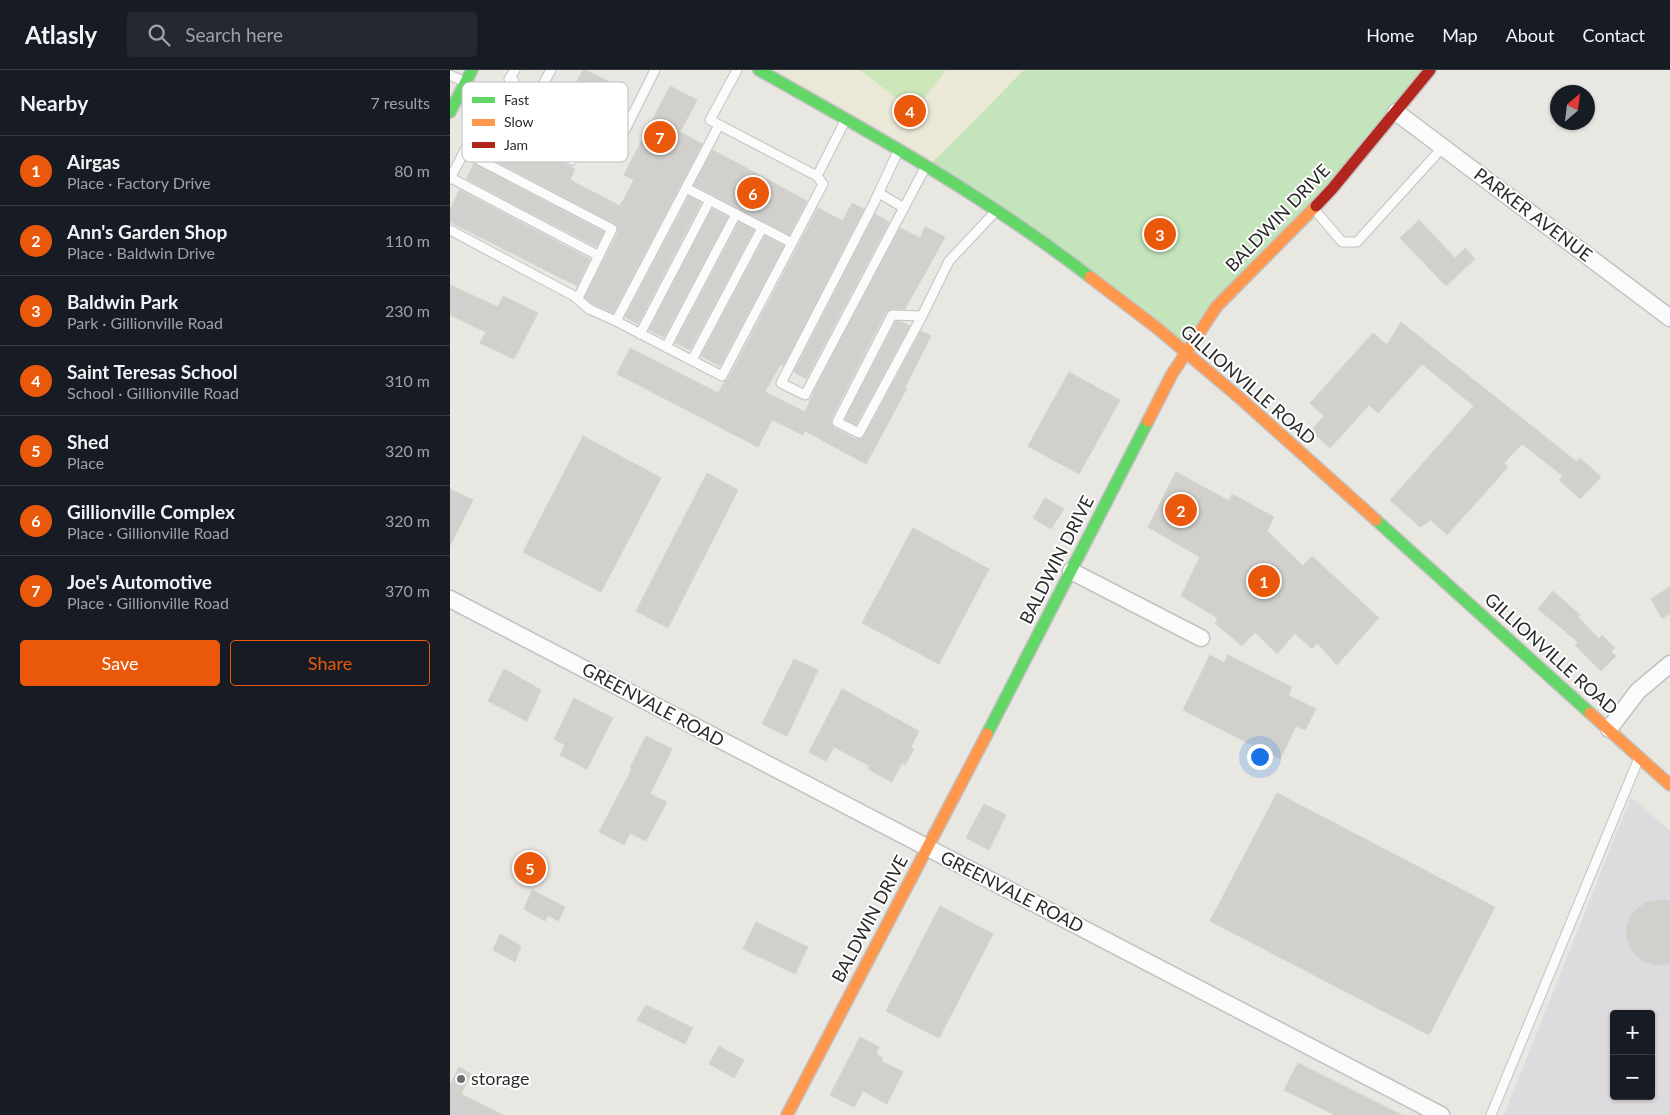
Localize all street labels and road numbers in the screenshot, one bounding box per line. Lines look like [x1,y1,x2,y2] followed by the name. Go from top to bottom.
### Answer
[1220,159,1334,276] street label: BALDWIN DRIVE
[1470,163,1597,266] street label: PARKER AVENUE
[1177,320,1321,449] street label: GILLIONVILLE ROAD
[1014,492,1098,627] street label: BALDWIN DRIVE
[1481,588,1623,719] street label: GILLIONVILLE ROAD
[579,657,728,751] street label: GREENVALE ROAD
[937,846,1088,937] street label: GREENVALE ROAD
[826,851,912,986] street label: BALDWIN DRIVE

